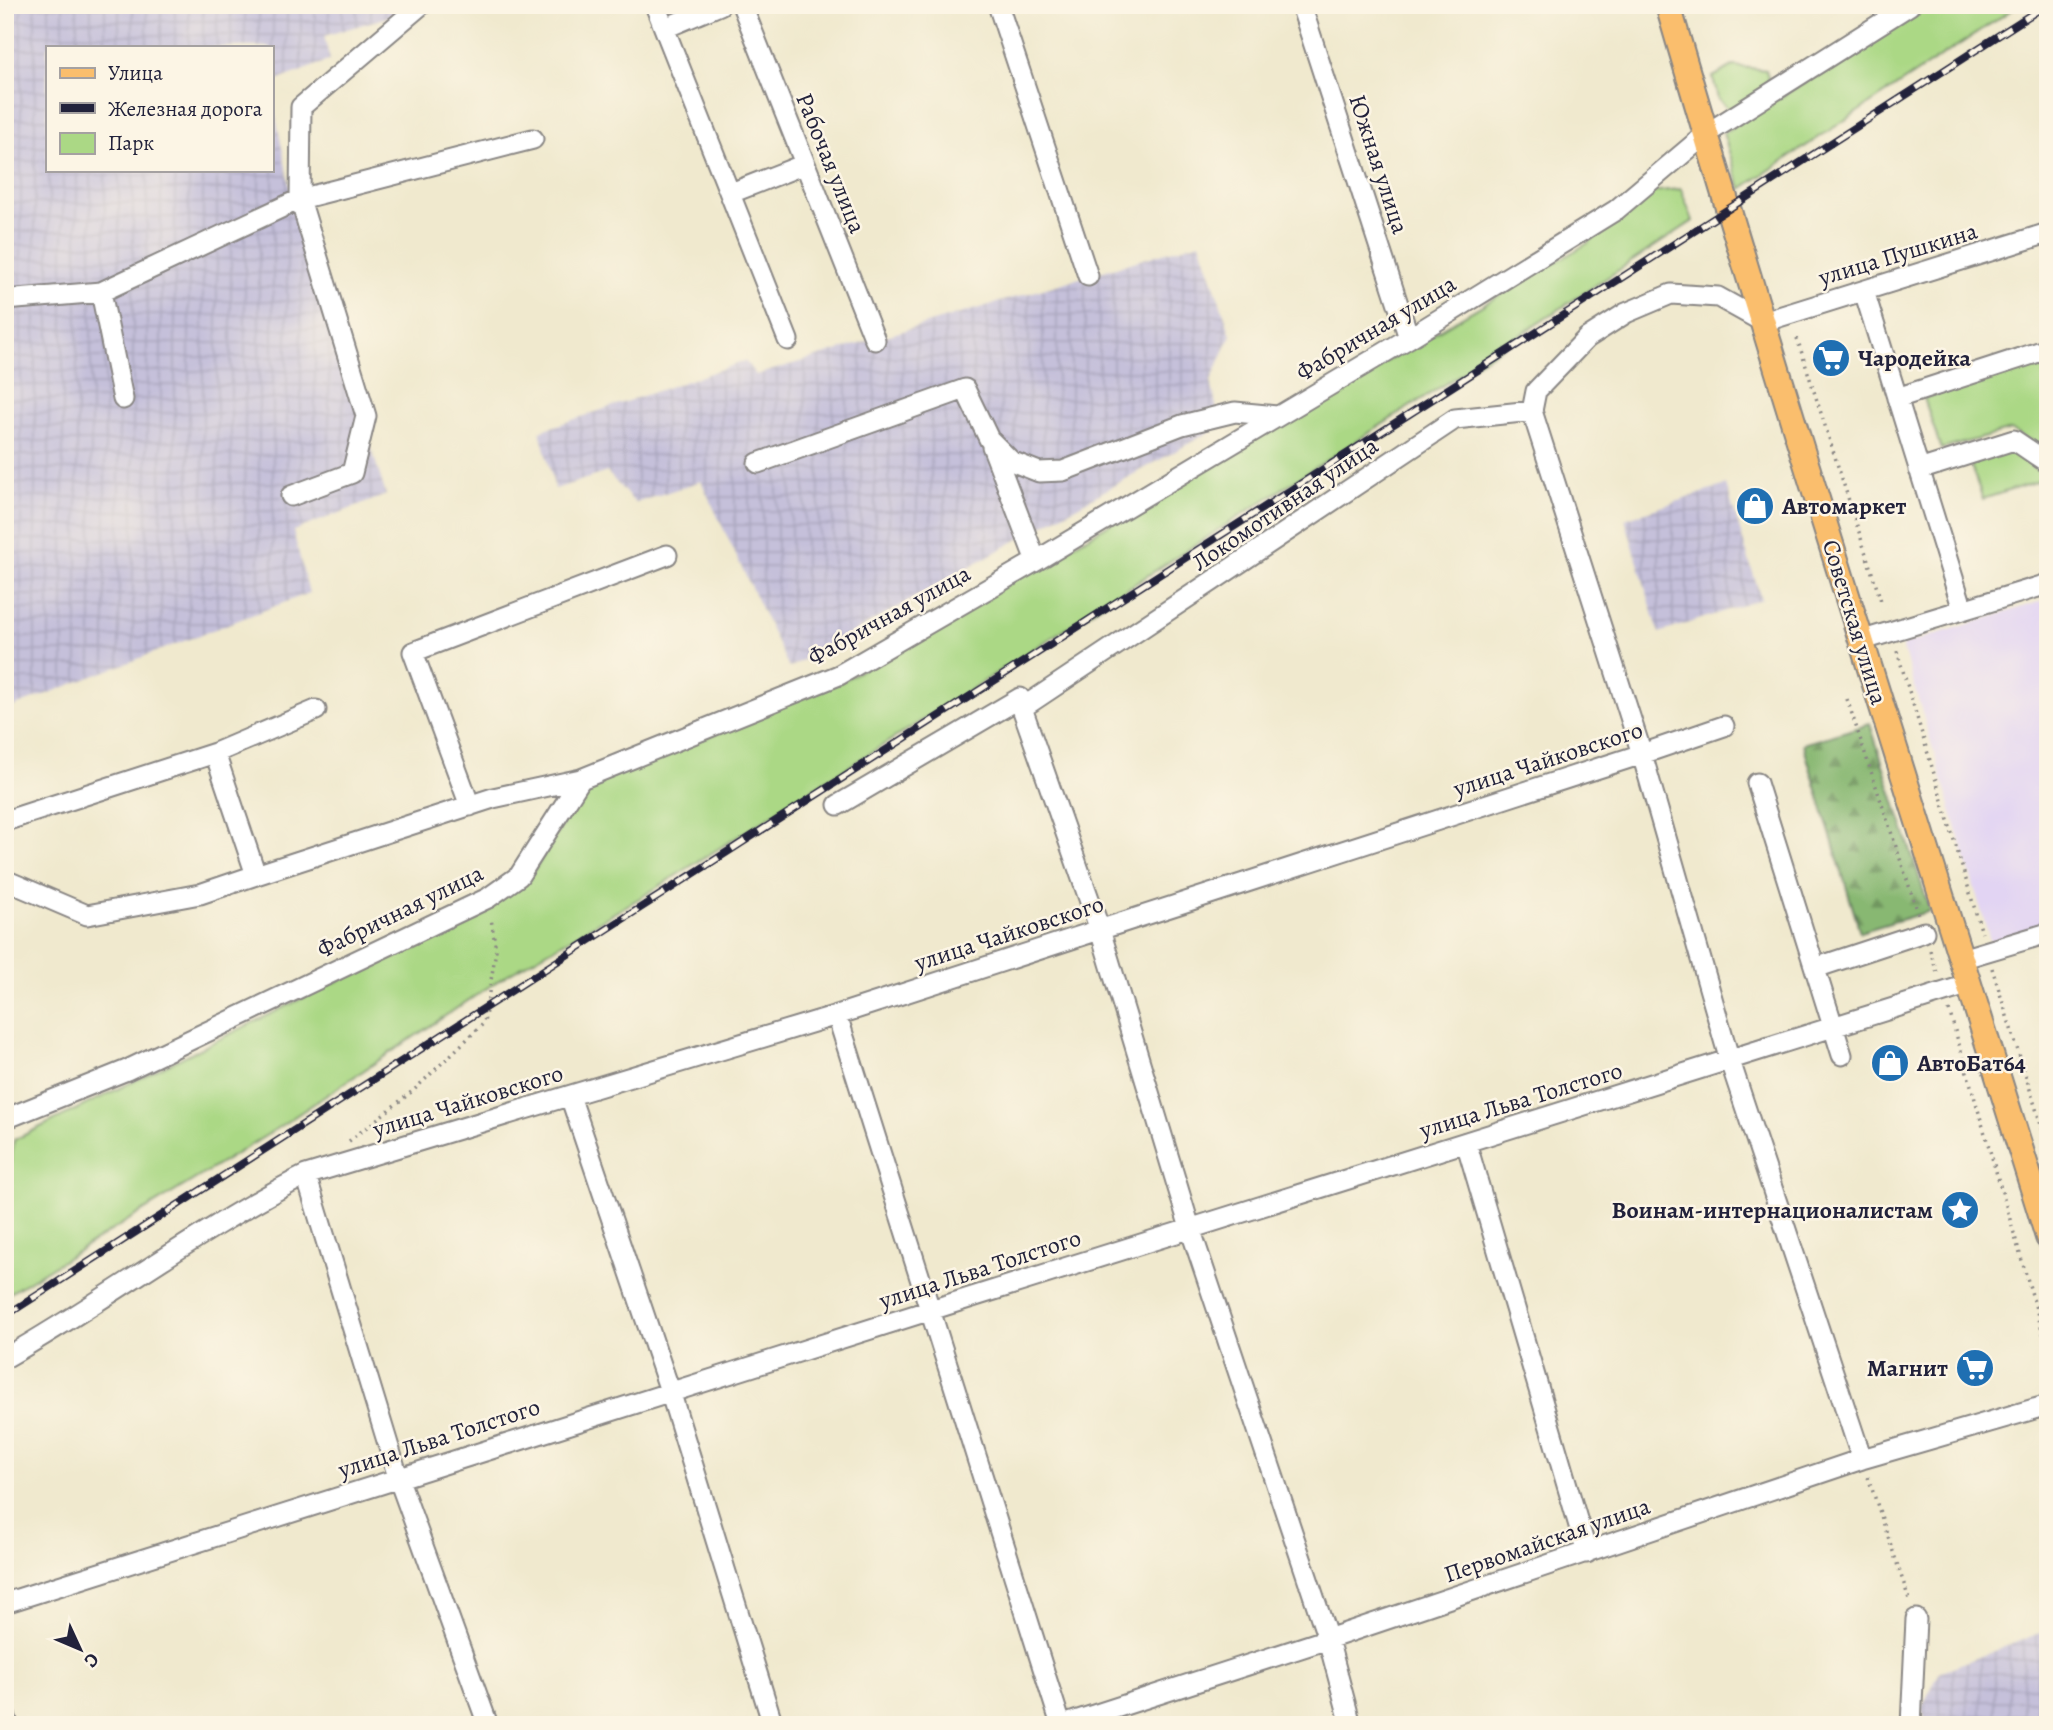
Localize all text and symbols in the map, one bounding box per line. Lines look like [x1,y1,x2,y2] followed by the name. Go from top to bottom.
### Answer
[46,46,273,172] legend
[108,59,163,87] text: Улица
[788,88,874,238] street label: Рабочая улица
[1341,90,1417,238] street label: Южная улица
[108,95,263,123] text: Железная дорога
[108,129,154,157] text: Парк
[1814,215,1981,294] street label: улица Пушкина
[1290,268,1462,388] street label: Фабричная улица
[1810,337,1852,379] supermarket icon: Чародейка
[1858,342,1972,374] place label: Чародейка
[1186,430,1384,578] street label: Локомотивная улица
[1734,485,1776,527] shop icon: Автомаркет
[1781,490,1906,522] place label: Автомаркет
[1815,536,1895,708] street label: Советская улица
[802,557,976,673] street label: Фабричная улица
[1448,713,1647,805] street label: улица Чайковского
[311,857,489,965] street label: Фабричная улица
[909,887,1108,979] street label: улица Чайковского
[1869,1042,1911,1084] shop icon: АвтоБат64
[1916,1047,2026,1079] place label: АвтоБат64
[1415,1054,1626,1146] street label: улица Льва Толстого
[368,1057,567,1145] street label: улица Чайковского
[1939,1189,1981,1231] place icon: Воинам-интернационалистам
[1612,1194,1933,1226] place label: Воинам-интернационалистам
[874,1221,1085,1317] street label: улица Льва Толстого
[1954,1347,1996,1389] supermarket icon: Магнит
[1867,1352,1948,1384] place label: Магнит
[333,1390,544,1486] street label: улица Льва Толстого
[1440,1490,1654,1590] street label: Первомайская улица
[46,1614,116,1684] north arrow
[78,1647,105,1673] text: С

